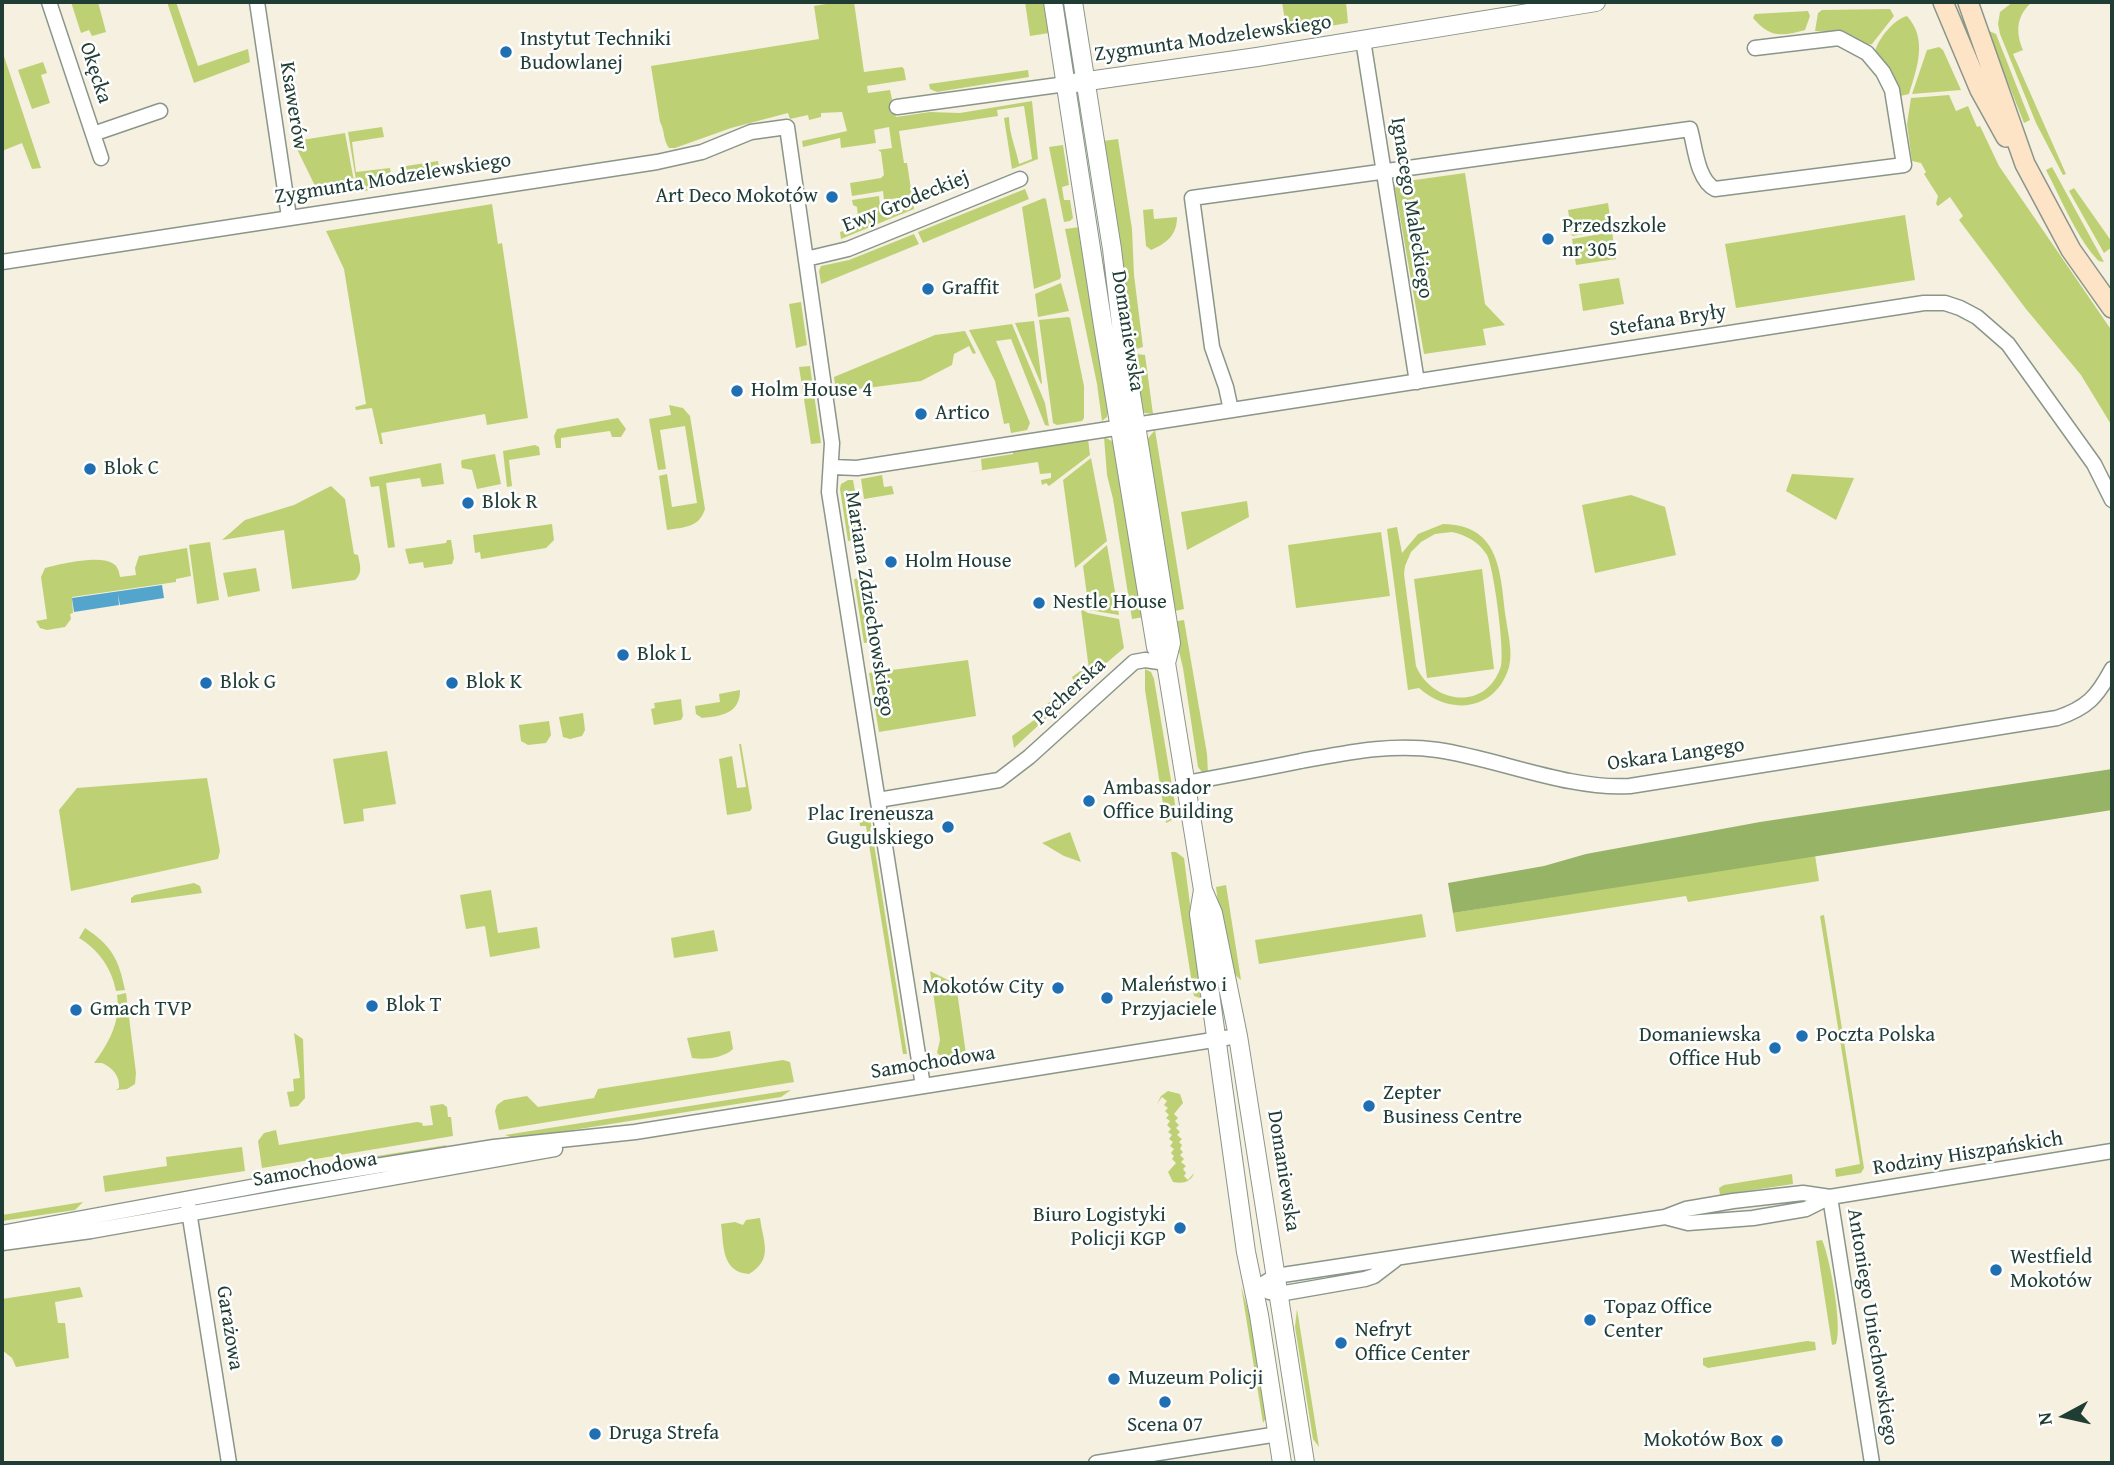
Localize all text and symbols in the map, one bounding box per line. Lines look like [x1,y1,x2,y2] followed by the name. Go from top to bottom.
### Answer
[1093,10,1333,68] street label: Zygmunta Modzelewskiego
[520,27,671,77] place label: Instytut Techniki Budowlanej
[73,39,117,107] street label: Okęcka
[498,44,514,60] marker: Instytut Techniki Budowlanej
[274,60,312,152] street label: Ksawerów
[1384,116,1438,300] street label: Ignacego Maleckiego
[273,148,513,210] street label: Zygmunta Modzelewskiego
[839,165,973,239] street label: Ewy Grodeckiej
[655,184,818,210] place label: Art Deco Mokotów
[824,189,840,205] marker: Art Deco Mokotów
[1562,214,1666,264] place label: Przedszkole nr 305
[1540,231,1556,247] marker: Przedszkole nr 305
[1105,269,1149,393] street label: Domaniewska
[942,276,1000,302] place label: Graffit
[920,281,936,297] marker: Graffit
[1608,299,1728,343] street label: Stefana Bryły
[751,378,872,404] place label: Holm House 4
[729,383,745,399] marker: Holm House 4
[935,401,990,427] place label: Artico
[913,406,929,422] marker: Artico
[104,456,159,482] place label: Blok C
[82,461,98,477] marker: Blok C
[482,490,538,516] place label: Blok R
[839,490,899,718] street label: Mariana Zdziechowskiego
[460,495,476,511] marker: Blok R
[905,549,1012,575] place label: Holm House
[883,554,899,570] marker: Holm House
[1053,590,1167,616] place label: Nestle House
[1031,595,1047,611] marker: Nestle House
[637,642,691,668] place label: Blok L
[615,647,631,663] marker: Blok L
[1028,653,1112,731] street label: Pęcherska
[220,670,276,696] place label: Blok G
[466,670,522,696] place label: Blok K
[198,675,214,691] marker: Blok G
[444,675,460,691] marker: Blok K
[1606,733,1746,777] street label: Oskara Langego
[1103,776,1233,826] place label: Ambassador Office Building
[1081,793,1097,809] marker: Ambassador Office Building
[808,802,934,852] place label: Plac Ireneusza Gugulskiego
[940,819,956,835] marker: Plac Ireneusza Gugulskiego
[1121,973,1227,1023] place label: Maleństwo i Przyjaciele
[922,975,1044,1001] place label: Mokotów City
[1050,980,1066,996] marker: Mokotów City
[1099,990,1115,1006] marker: Maleństwo i Przyjaciele
[386,993,442,1019] place label: Blok T
[90,997,192,1023] place label: Gmach TVP
[364,998,380,1014] marker: Blok T
[68,1002,84,1018] marker: Gmach TVP
[1639,1023,1761,1073] place label: Domaniewska Office Hub
[1816,1023,1935,1049] place label: Poczta Polska
[1794,1028,1810,1044] marker: Poczta Polska
[1767,1040,1783,1056] marker: Domaniewska Office Hub
[869,1041,997,1085] street label: Samochodowa
[1383,1081,1522,1131] place label: Zepter Business Centre
[1361,1098,1377,1114] marker: Zepter Business Centre
[1261,1109,1305,1233] street label: Domaniewska
[1871,1127,2065,1181] street label: Rodziny Hiszpańskich
[251,1147,379,1193] street label: Samochodowa
[1033,1203,1166,1253] place label: Biuro Logistyki Policji KGP
[1841,1207,1903,1447] street label: Antoniego Uniechowskiego
[1172,1220,1188,1236] marker: Biuro Logistyki Policji KGP
[2010,1245,2092,1295] place label: Westfield Mokotów
[1988,1262,2004,1278] marker: Westfield Mokotów
[210,1284,248,1372] street label: Garażowa
[1604,1295,1712,1345] place label: Topaz Office Center
[1582,1312,1598,1328] marker: Topaz Office Center
[1355,1318,1470,1368] place label: Nefryt Office Center
[1333,1335,1349,1351] marker: Nefryt Office Center
[1128,1366,1263,1392] place label: Muzeum Policji
[1106,1371,1122,1387] marker: Muzeum Policji
[2030,1381,2100,1451] north arrow
[1157,1394,1173,1410] marker: Scena 07
[2029,1411,2059,1427] text: N
[1127,1413,1203,1439] place label: Scena 07
[609,1421,719,1447] place label: Druga Strefa
[587,1426,603,1442] marker: Druga Strefa
[1644,1428,1763,1454] place label: Mokotów Box
[1769,1433,1785,1449] marker: Mokotów Box

